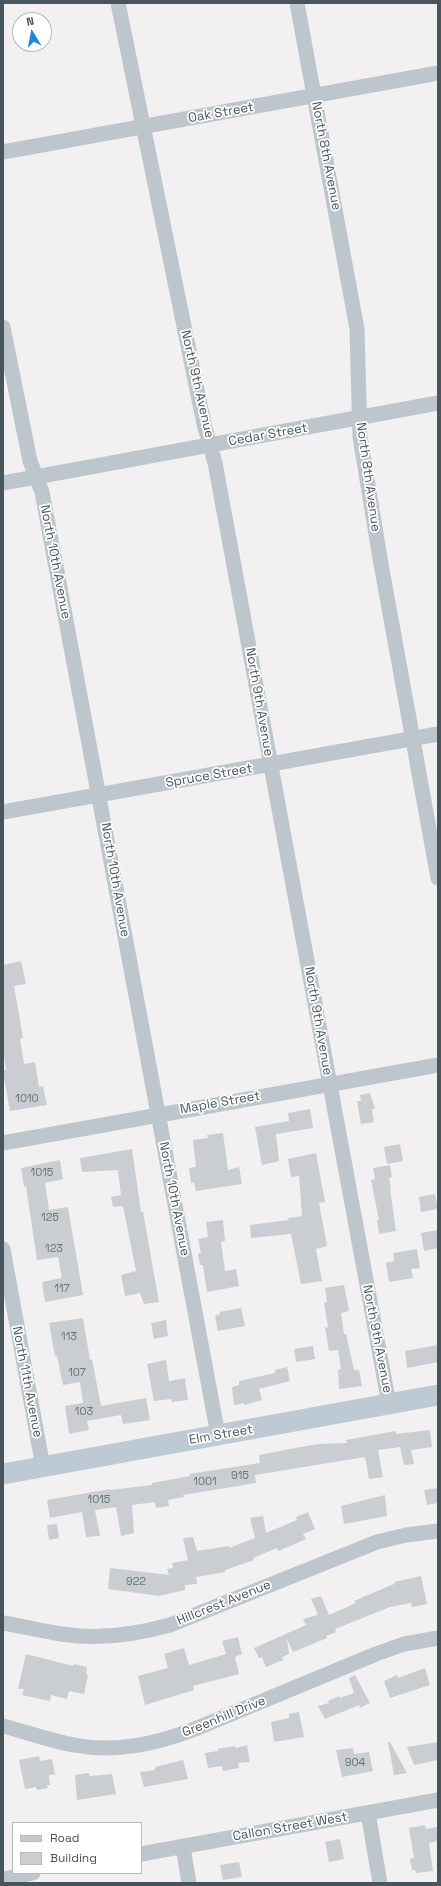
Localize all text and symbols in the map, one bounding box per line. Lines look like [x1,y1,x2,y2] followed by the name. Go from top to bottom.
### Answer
[12,12,52,52] north arrow
[25,14,35,29] text: N
[187,100,255,126] street label: Oak Street
[308,100,344,212] street label: North 8th Avenue
[177,329,217,439] street label: North 9th Avenue
[227,420,309,450] street label: Cedar Street
[353,421,383,533] street label: North 8th Avenue
[36,504,74,620] street label: North 10th Avenue
[242,646,276,758] street label: North 9th Avenue
[164,761,254,791] street label: Spruce Street
[97,822,133,938] street label: North 10th Avenue
[301,965,335,1077] street label: North 9th Avenue
[179,1088,261,1118] street label: Maple Street
[15,1092,39,1106] house number: 1010
[155,1141,193,1257] street label: North 10th Avenue
[31,1166,53,1180] house number: 1015
[41,1211,59,1225] house number: 125
[45,1242,63,1256] house number: 123
[54,1282,70,1296] house number: 117
[359,1284,395,1394] street label: North 9th Avenue
[9,1325,45,1439] street label: North 11th Avenue
[61,1330,77,1344] house number: 113
[68,1366,86,1380] house number: 107
[75,1405,93,1419] house number: 103
[188,1422,254,1448] street label: Elm Street
[231,1469,249,1483] house number: 915
[193,1475,217,1489] house number: 1001
[88,1493,110,1507] house number: 1015
[126,1575,146,1589] house number: 922
[175,1577,273,1629] street label: Hillcrest Avenue
[180,1693,268,1741] street label: Greenhill Drive
[345,1756,365,1770] house number: 904
[231,1809,349,1845] street label: Callon Street West
[12,1822,142,1874] legend
[50,1830,79,1846] text: Road
[50,1850,97,1866] text: Building

